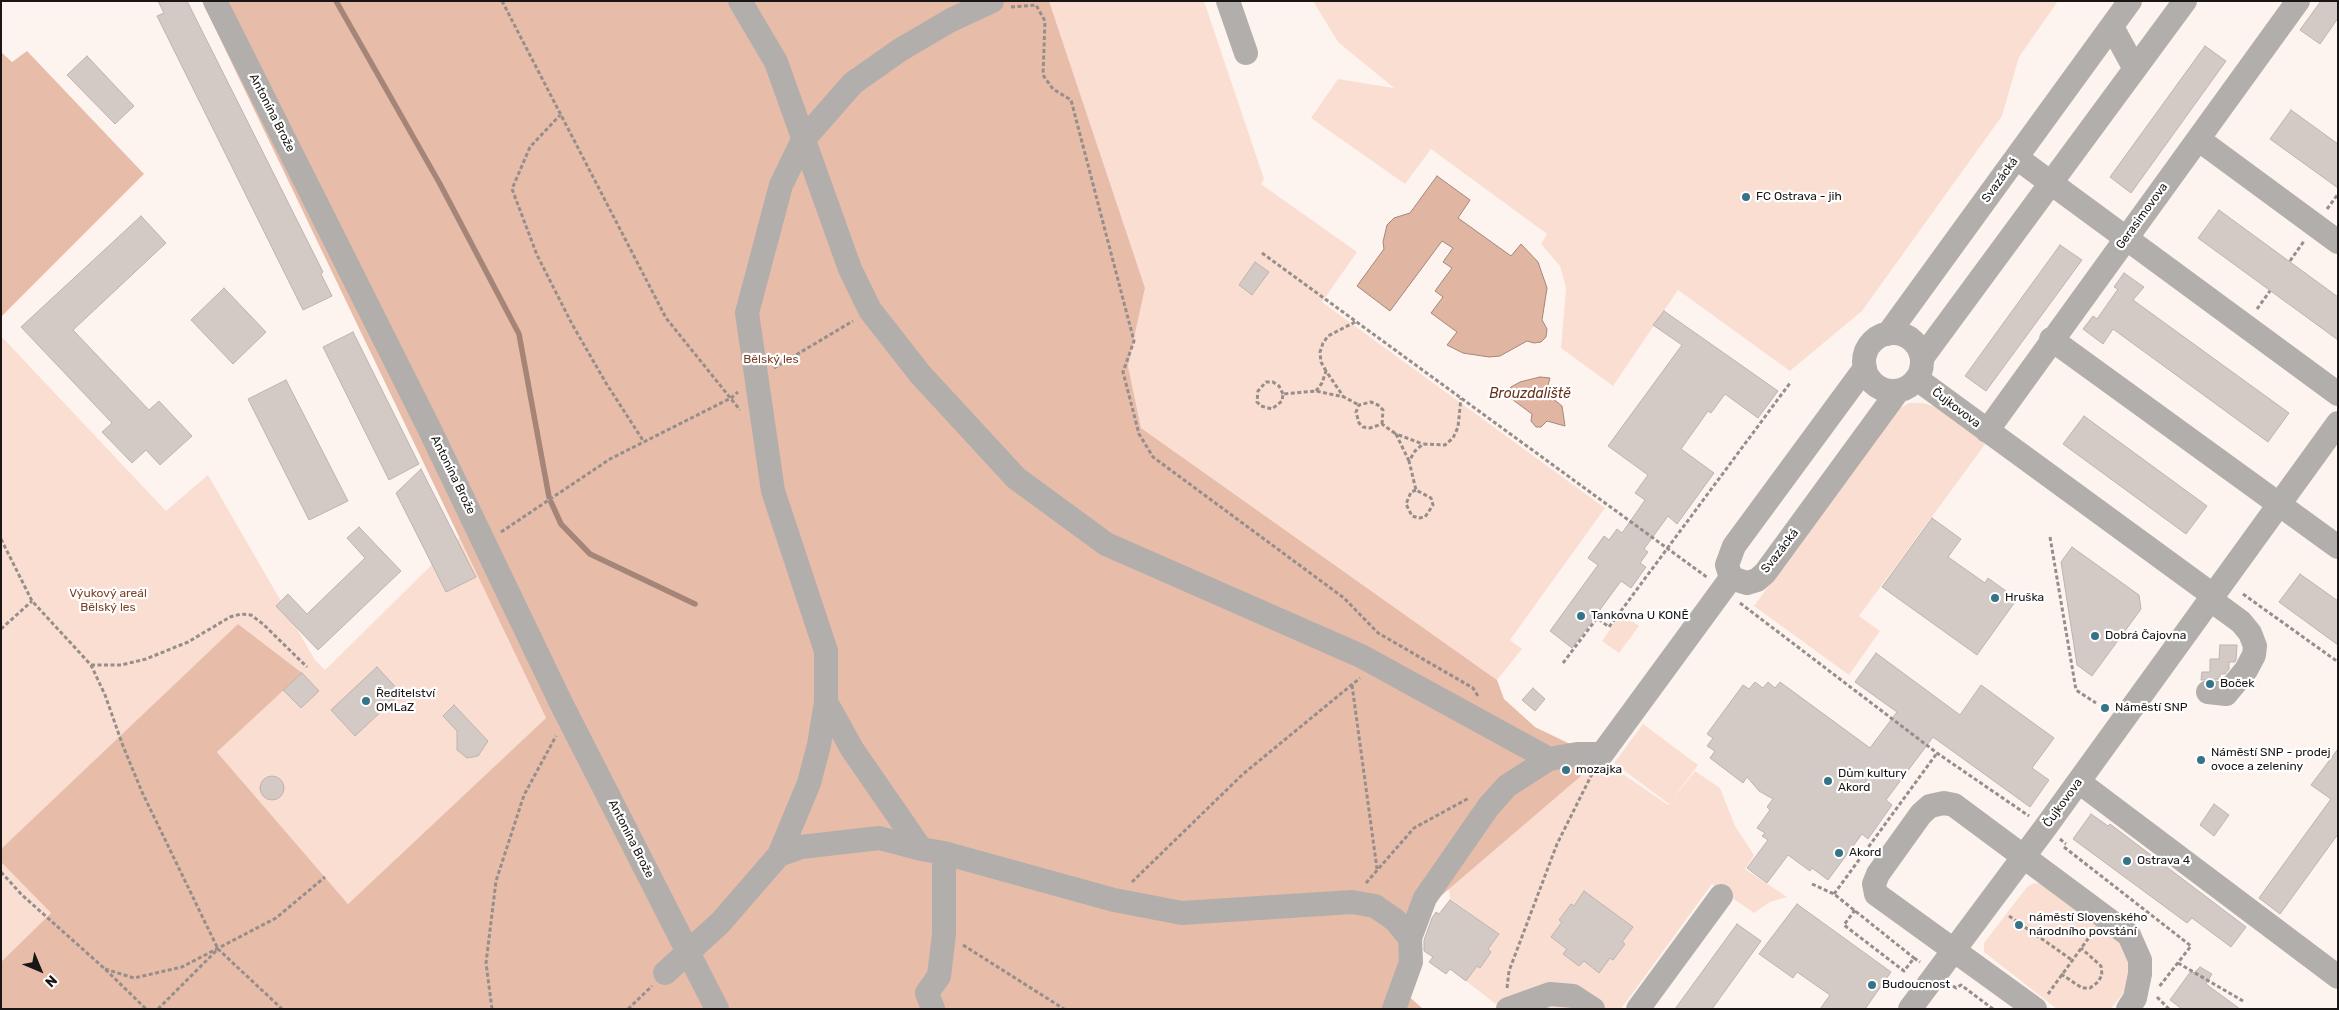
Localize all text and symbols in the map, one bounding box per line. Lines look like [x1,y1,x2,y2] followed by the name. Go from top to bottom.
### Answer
[246,71,298,155] street label: Antonína Brože
[1979,155,2021,205] street label: Svazácká
[2113,180,2171,252] street label: Gerasimovova
[1756,190,1842,204] place label: FC Ostrava - jih
[1740,191,1752,203] marker: FC Ostrava - jih
[743,353,799,367] park label: Bělský les
[1929,385,1983,431] street label: Čujkovova
[1489,386,1571,402] water label: Brouzdaliště
[428,433,478,517] street label: Antonína Brože
[1758,526,1802,576] street label: Svazácká
[69,587,147,615] park label: Výukový areál Bělský les
[2005,591,2044,605] place label: Hruška
[1989,592,2001,604] marker: Hruška
[1591,609,1689,623] place label: Tankovna U KONĚ
[1575,610,1587,622] marker: Tankovna U KONĚ
[2105,629,2186,643] place label: Dobrá Čajovna
[2089,630,2101,642] marker: Dobrá Čajovna
[2220,677,2254,691] place label: Boček
[2204,678,2216,690] marker: Boček
[376,687,435,715] place label: Ředitelství OMLaZ
[360,695,372,707] marker: Ředitelství OMLaZ
[2115,701,2188,715] place label: Náměstí SNP
[2099,702,2111,714] marker: Náměstí SNP
[2211,746,2331,774] place label: Náměstí SNP - prodej ovoce a zeleniny
[2195,754,2207,766] marker: Náměstí SNP - prodej ovoce a zeleniny
[1576,763,1622,777] place label: mozajka
[1560,764,1572,776] marker: mozajka
[1838,767,1907,795] place label: Dům kultury Akord
[1822,775,1834,787] marker: Dům kultury Akord
[2040,776,2086,830] street label: Čujkovova
[605,797,657,881] street label: Antonína Brože
[1849,846,1881,860] place label: Akord
[1833,847,1845,859] marker: Akord
[2137,854,2190,868] place label: Ostrava 4
[2121,855,2133,867] marker: Ostrava 4
[2029,911,2147,939] place label: náměstí Slovenského národního povstání
[2013,919,2025,931] marker: náměstí Slovenského národního povstání
[15,945,65,995] north arrow
[41,971,61,991] text: N
[1882,978,1950,992] place label: Budoucnost
[1866,979,1878,991] marker: Budoucnost

